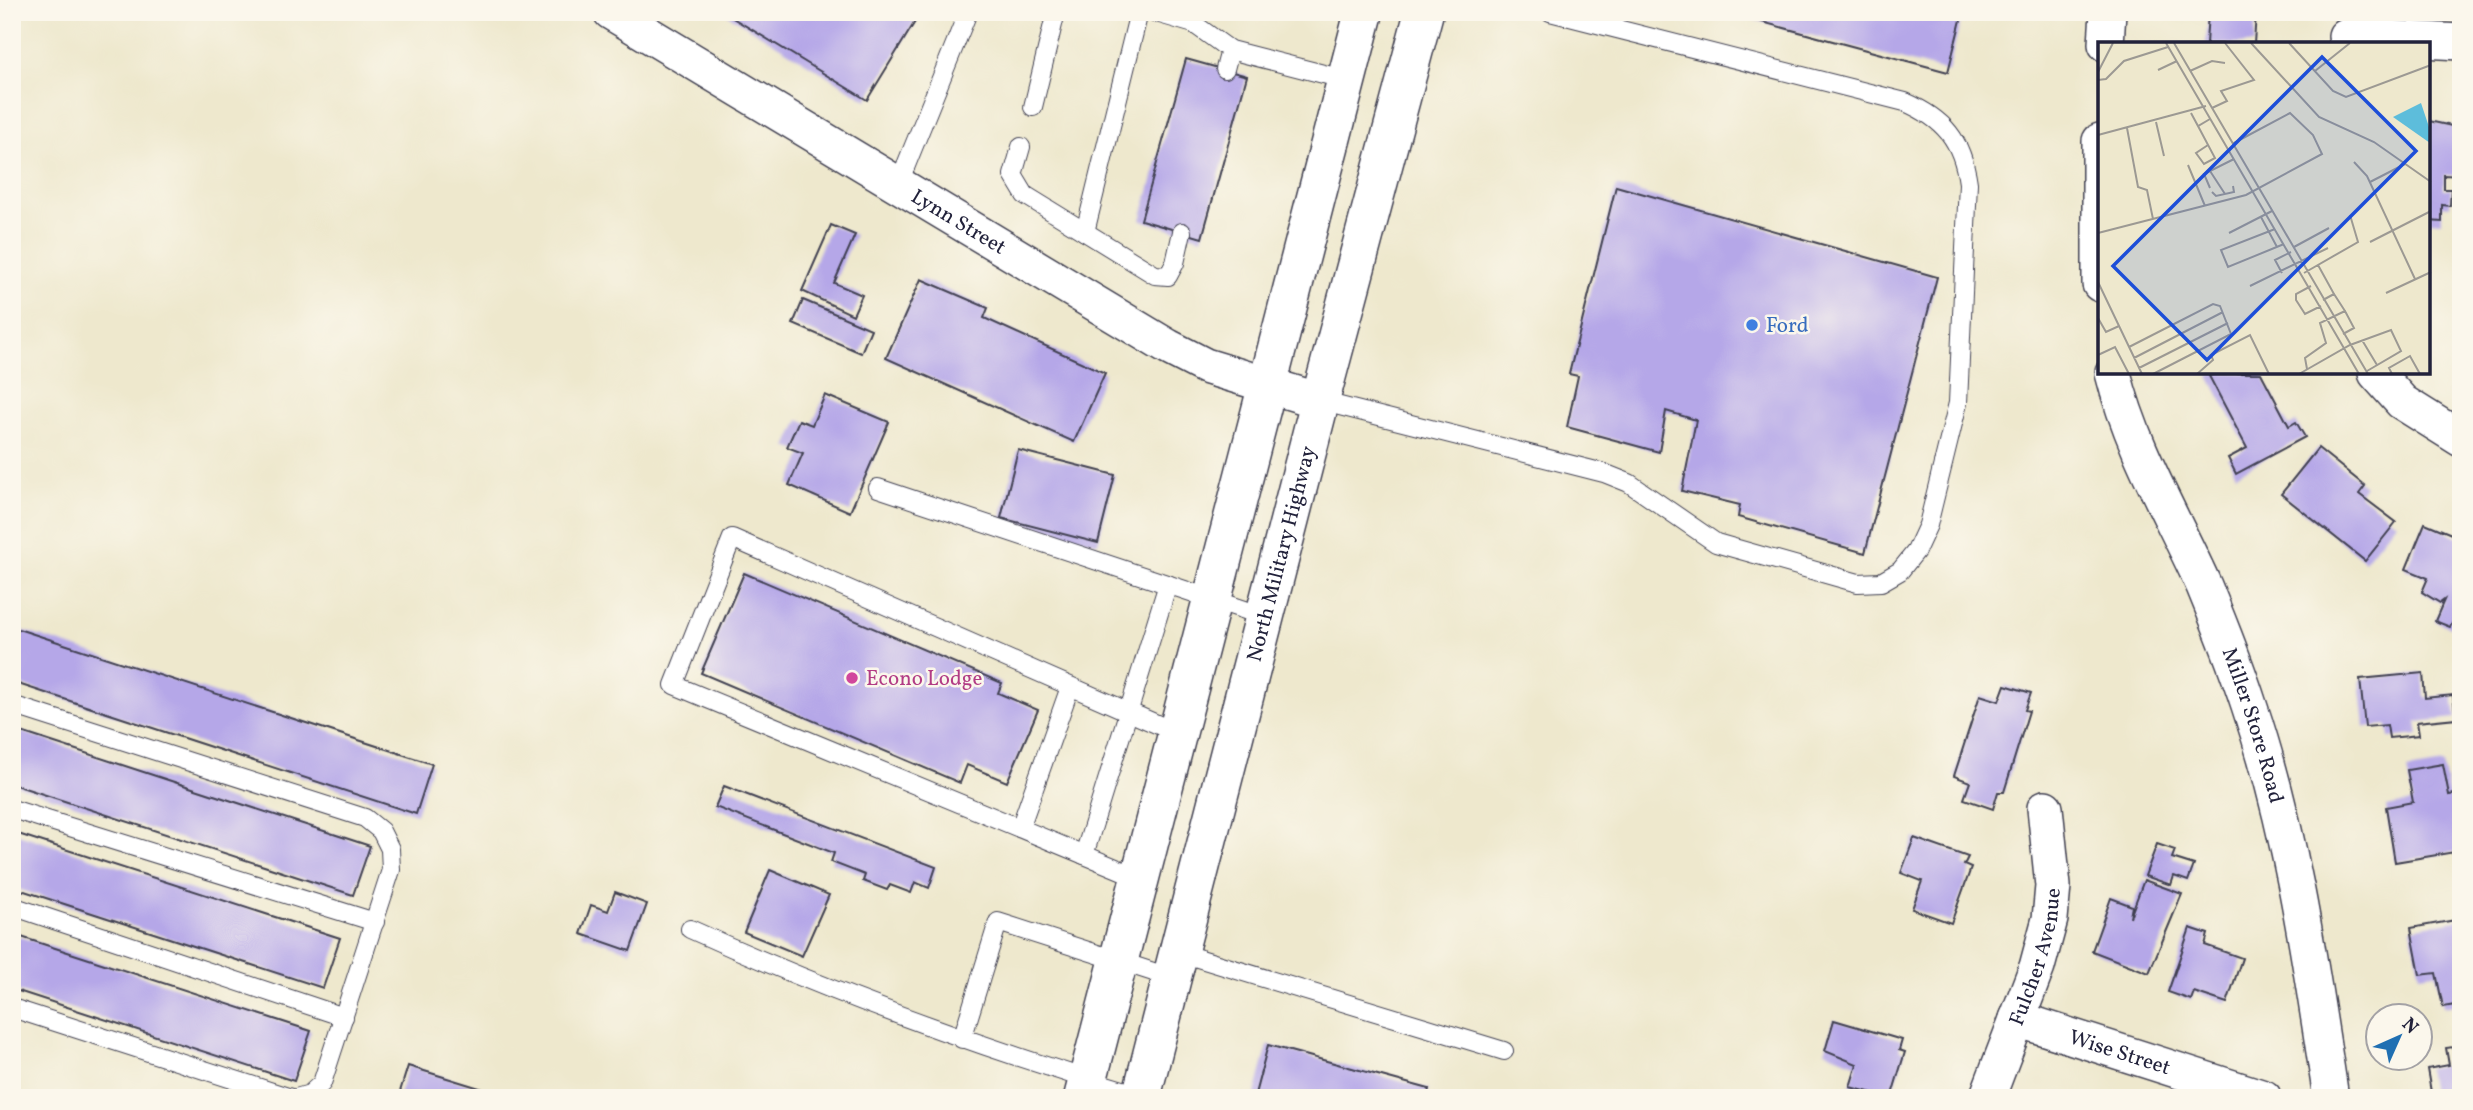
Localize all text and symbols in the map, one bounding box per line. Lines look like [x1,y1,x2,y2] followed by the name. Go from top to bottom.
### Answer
[2098,42,2431,374] inset map
[905,183,1011,262] street label: Lynn Street
[1766,312,1809,341] place label: Ford
[1744,317,1760,333] marker: Ford
[1241,442,1324,665] street label: North Military Highway
[2214,644,2290,806] street label: Miller Store Road
[866,665,983,694] place label: Econo Lodge
[844,670,860,686] marker: Econo Lodge
[2003,887,2069,1030] street label: Fulcher Avenue
[2364,1002,2434,1072] north arrow
[2396,1012,2424,1041] text: N
[2065,1024,2174,1083] street label: Wise Street

